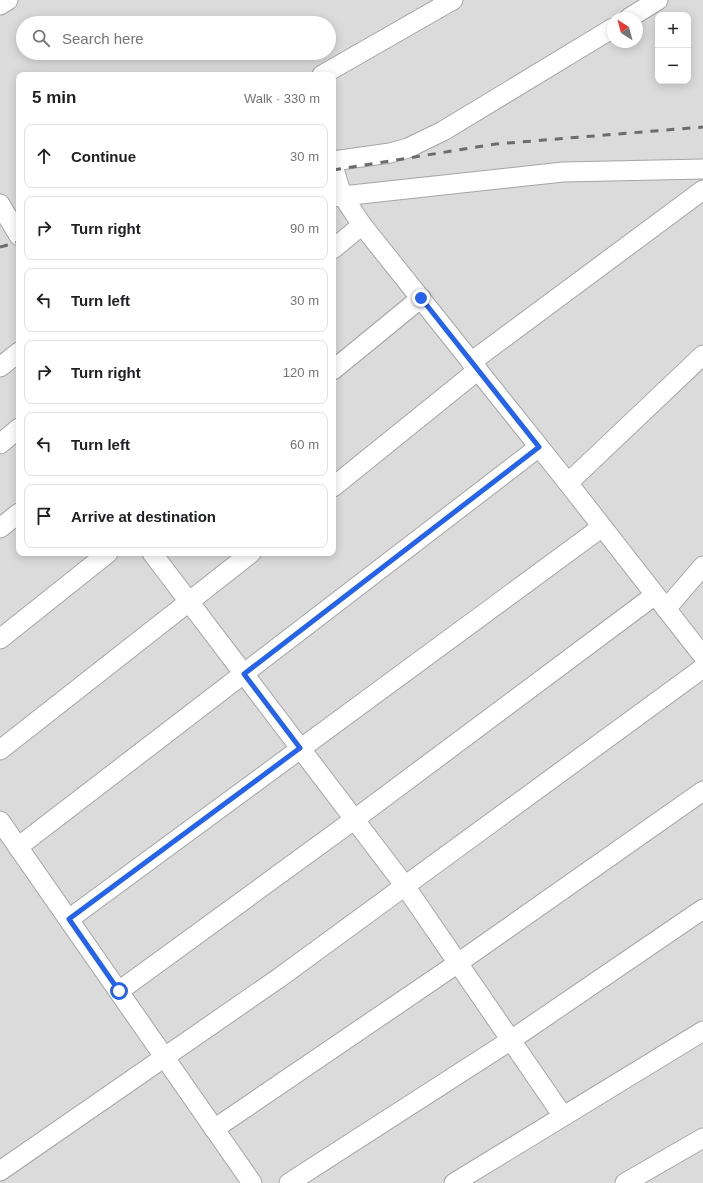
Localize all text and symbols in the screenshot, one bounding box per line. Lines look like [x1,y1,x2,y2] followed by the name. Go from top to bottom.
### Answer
[607,12,643,48] north arrow
[655,12,691,84] map controls
[655,12,691,48] button: +
[16,16,336,60] search box
[30,27,52,49] icon: search
[62,30,144,47] text: Search here
[655,48,691,84] button: −
[32,88,76,107] text: 5 min
[244,91,320,106] text: Walk · 330 m
[33,145,55,167] icon: ahead
[71,148,136,165] text: Continue
[290,149,319,164] text: 30 m
[33,217,55,239] icon: right
[71,220,141,237] text: Turn right
[290,221,319,236] text: 90 m
[33,289,55,311] icon: left
[412,289,430,307] route end
[71,292,130,309] text: Turn left
[290,293,319,308] text: 30 m
[33,361,55,383] icon: right
[71,364,141,381] text: Turn right
[283,365,319,380] text: 120 m
[33,433,55,455] icon: left
[71,436,130,453] text: Turn left
[290,437,319,452] text: 60 m
[33,505,55,527] icon: arrive
[71,508,216,525] text: Arrive at destination
[110,982,128,1000] route start

